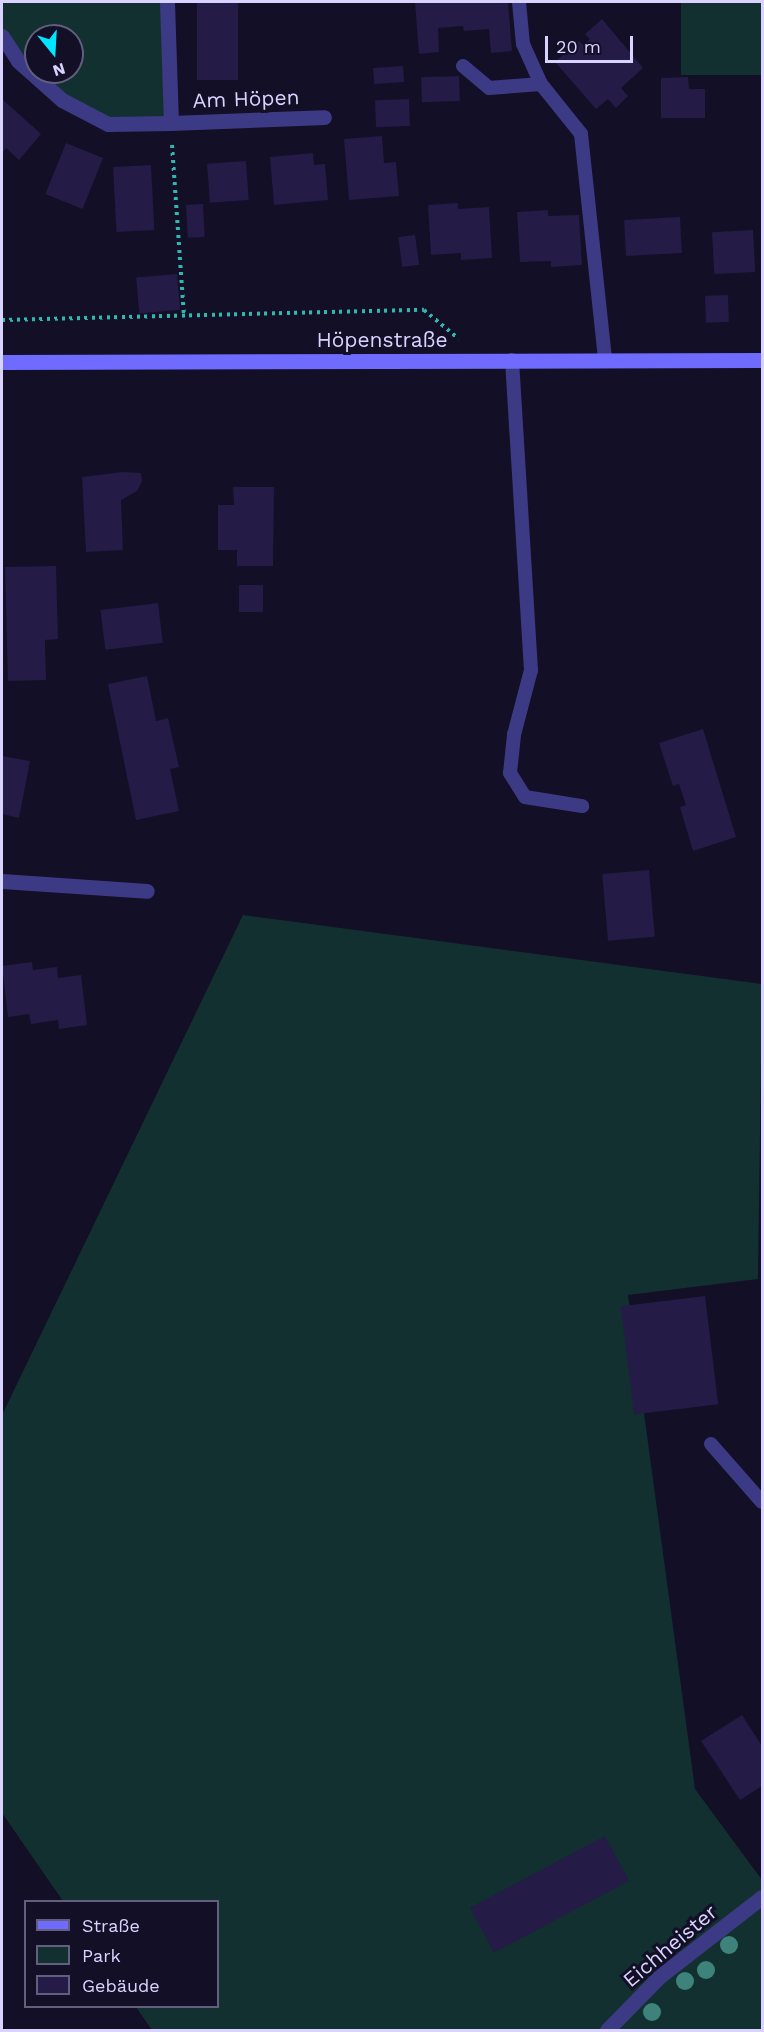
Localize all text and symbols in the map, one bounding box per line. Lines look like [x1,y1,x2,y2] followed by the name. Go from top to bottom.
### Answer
[24,24,84,84] north arrow
[548,24,636,62] scale bar
[556,36,601,57] text: 20 m
[51,59,68,81] text: N
[192,85,300,113] street label: Am Höpen
[316,327,448,353] street label: Höpenstraße
[618,1899,722,1993] street label: Eichheister
[24,1900,219,2008] legend
[82,1915,140,1936] text: Straße
[82,1945,121,1966] text: Park
[82,1975,160,1996] text: Gebäude

